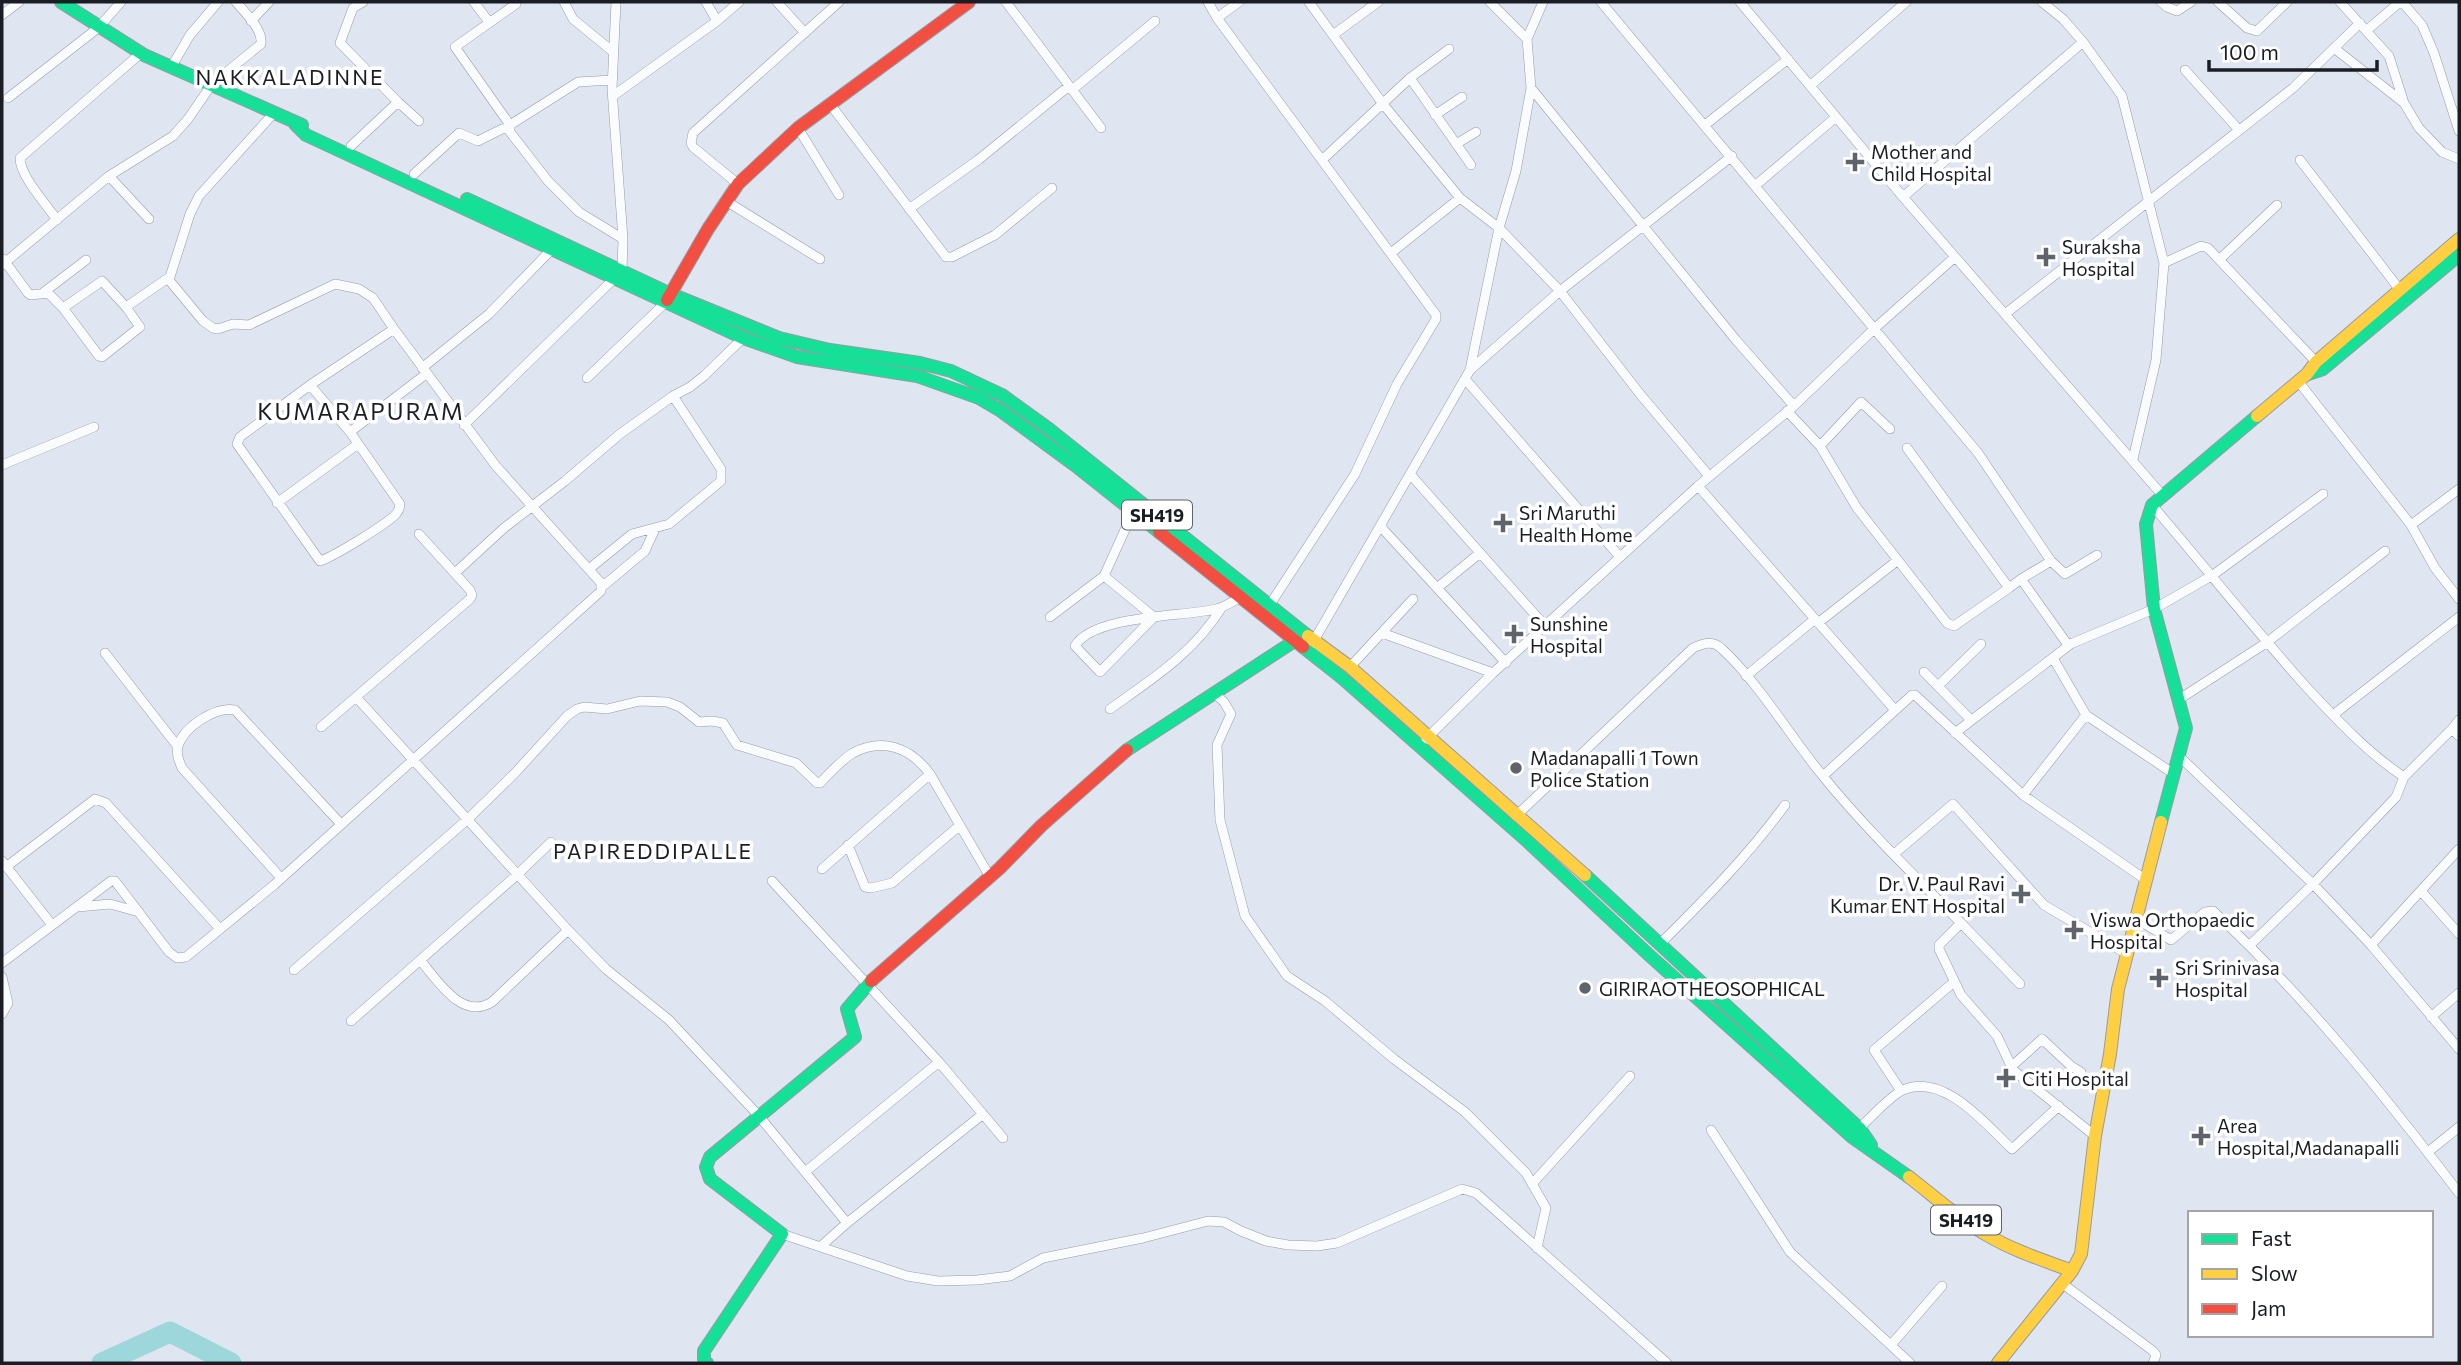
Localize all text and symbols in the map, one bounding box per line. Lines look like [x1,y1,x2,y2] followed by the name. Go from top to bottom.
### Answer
[2209,28,2377,72] scale bar
[2220,39,2279,64] text: 100 m
[196,64,384,89] district label: NAKKALADINNE
[1871,140,1992,185] place label: Mother and Child Hospital
[1845,152,1865,172] marker: Mother and Child Hospital
[2062,235,2141,280] place label: Suraksha Hospital
[2036,247,2056,267] marker: Suraksha Hospital
[257,397,465,425] district label: KUMARAPURAM
[1122,500,1192,530] road number: SH419
[1519,501,1633,546] place label: Sri Maruthi Health Home
[1493,513,1513,533] marker: Sri Maruthi Health Home
[1530,612,1608,657] place label: Sunshine Hospital
[1504,624,1524,644] marker: Sunshine Hospital
[1530,746,1699,791] place label: Madanapalli 1 Town Police Station
[1508,760,1524,776] marker: Madanapalli 1 Town Police Station
[553,838,753,863] district label: PAPIREDDIPALLE
[1830,872,2005,917] place label: Dr. V. Paul Ravi Kumar ENT Hospital
[2011,884,2031,904] marker: Dr. V. Paul Ravi Kumar ENT Hospital
[2090,908,2255,953] place label: Viswa Orthopaedic Hospital
[2064,920,2084,940] marker: Viswa Orthopaedic Hospital
[2175,956,2280,1001] place label: Sri Srinivasa Hospital
[2149,968,2169,988] marker: Sri Srinivasa Hospital
[1599,977,1825,1000] place label: GIRIRAOTHEOSOPHICAL
[1577,980,1593,996] marker: GIRIRAOTHEOSOPHICAL
[2022,1067,2129,1090] place label: Citi Hospital
[1996,1068,2016,1088] marker: Citi Hospital
[2217,1114,2399,1159] place label: Area Hospital,Madanapalli
[2191,1126,2211,1146] marker: Area Hospital,Madanapalli
[1931,1205,2001,1234] road number: SH419
[2188,1211,2433,1337] legend
[2251,1225,2292,1250] text: Fast
[2251,1260,2298,1285] text: Slow
[2251,1295,2286,1320] text: Jam

